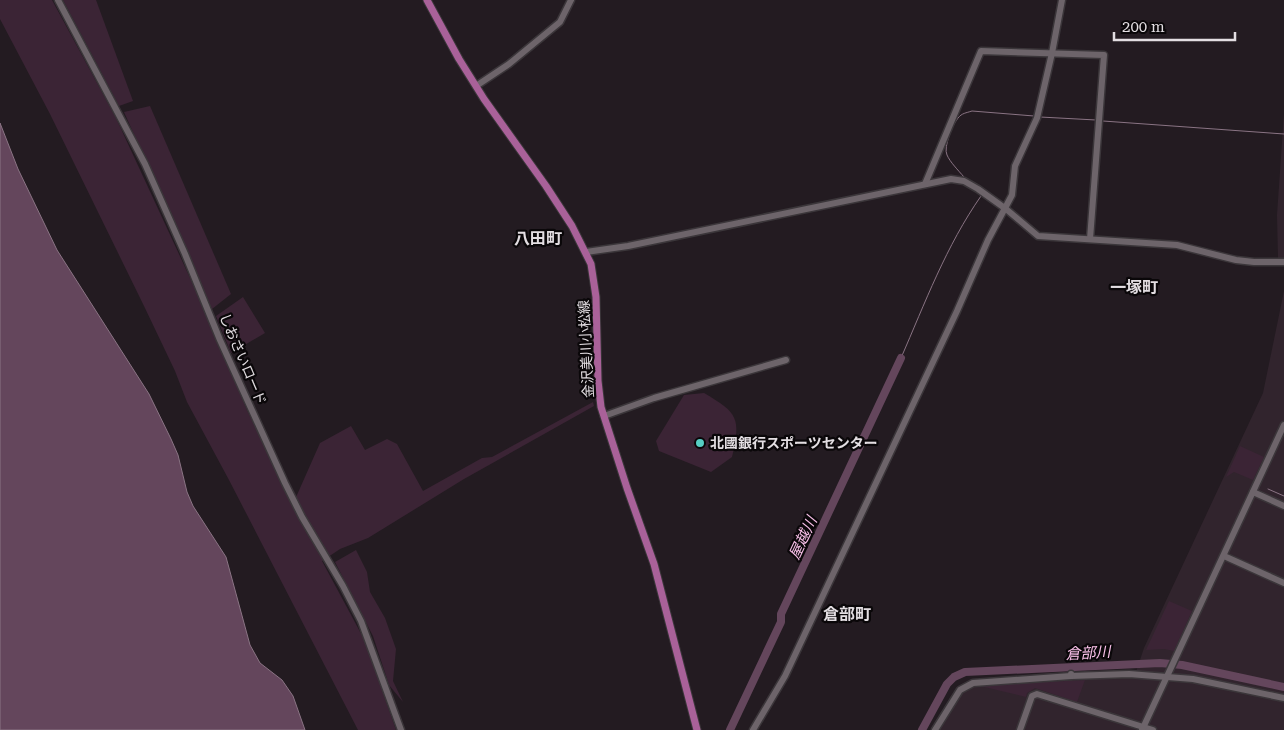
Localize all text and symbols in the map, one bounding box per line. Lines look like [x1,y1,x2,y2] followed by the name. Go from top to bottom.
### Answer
[1114,10,1235,42] scale bar
[1122,18,1165,36] text: 200 m
[514,229,562,248] district label: 八田町
[1110,278,1158,297] district label: 一塚町
[575,300,597,398] street label: 金沢美川小松線
[216,311,270,407] street label: しおさいロード
[710,435,878,451] place label: 北國銀行スポーツセンター
[694,437,706,449] marker: 北國銀行スポーツセンター
[785,512,822,562] water label: 屋越川
[823,605,871,624] district label: 倉部町
[1065,643,1113,663] water label: 倉部川

